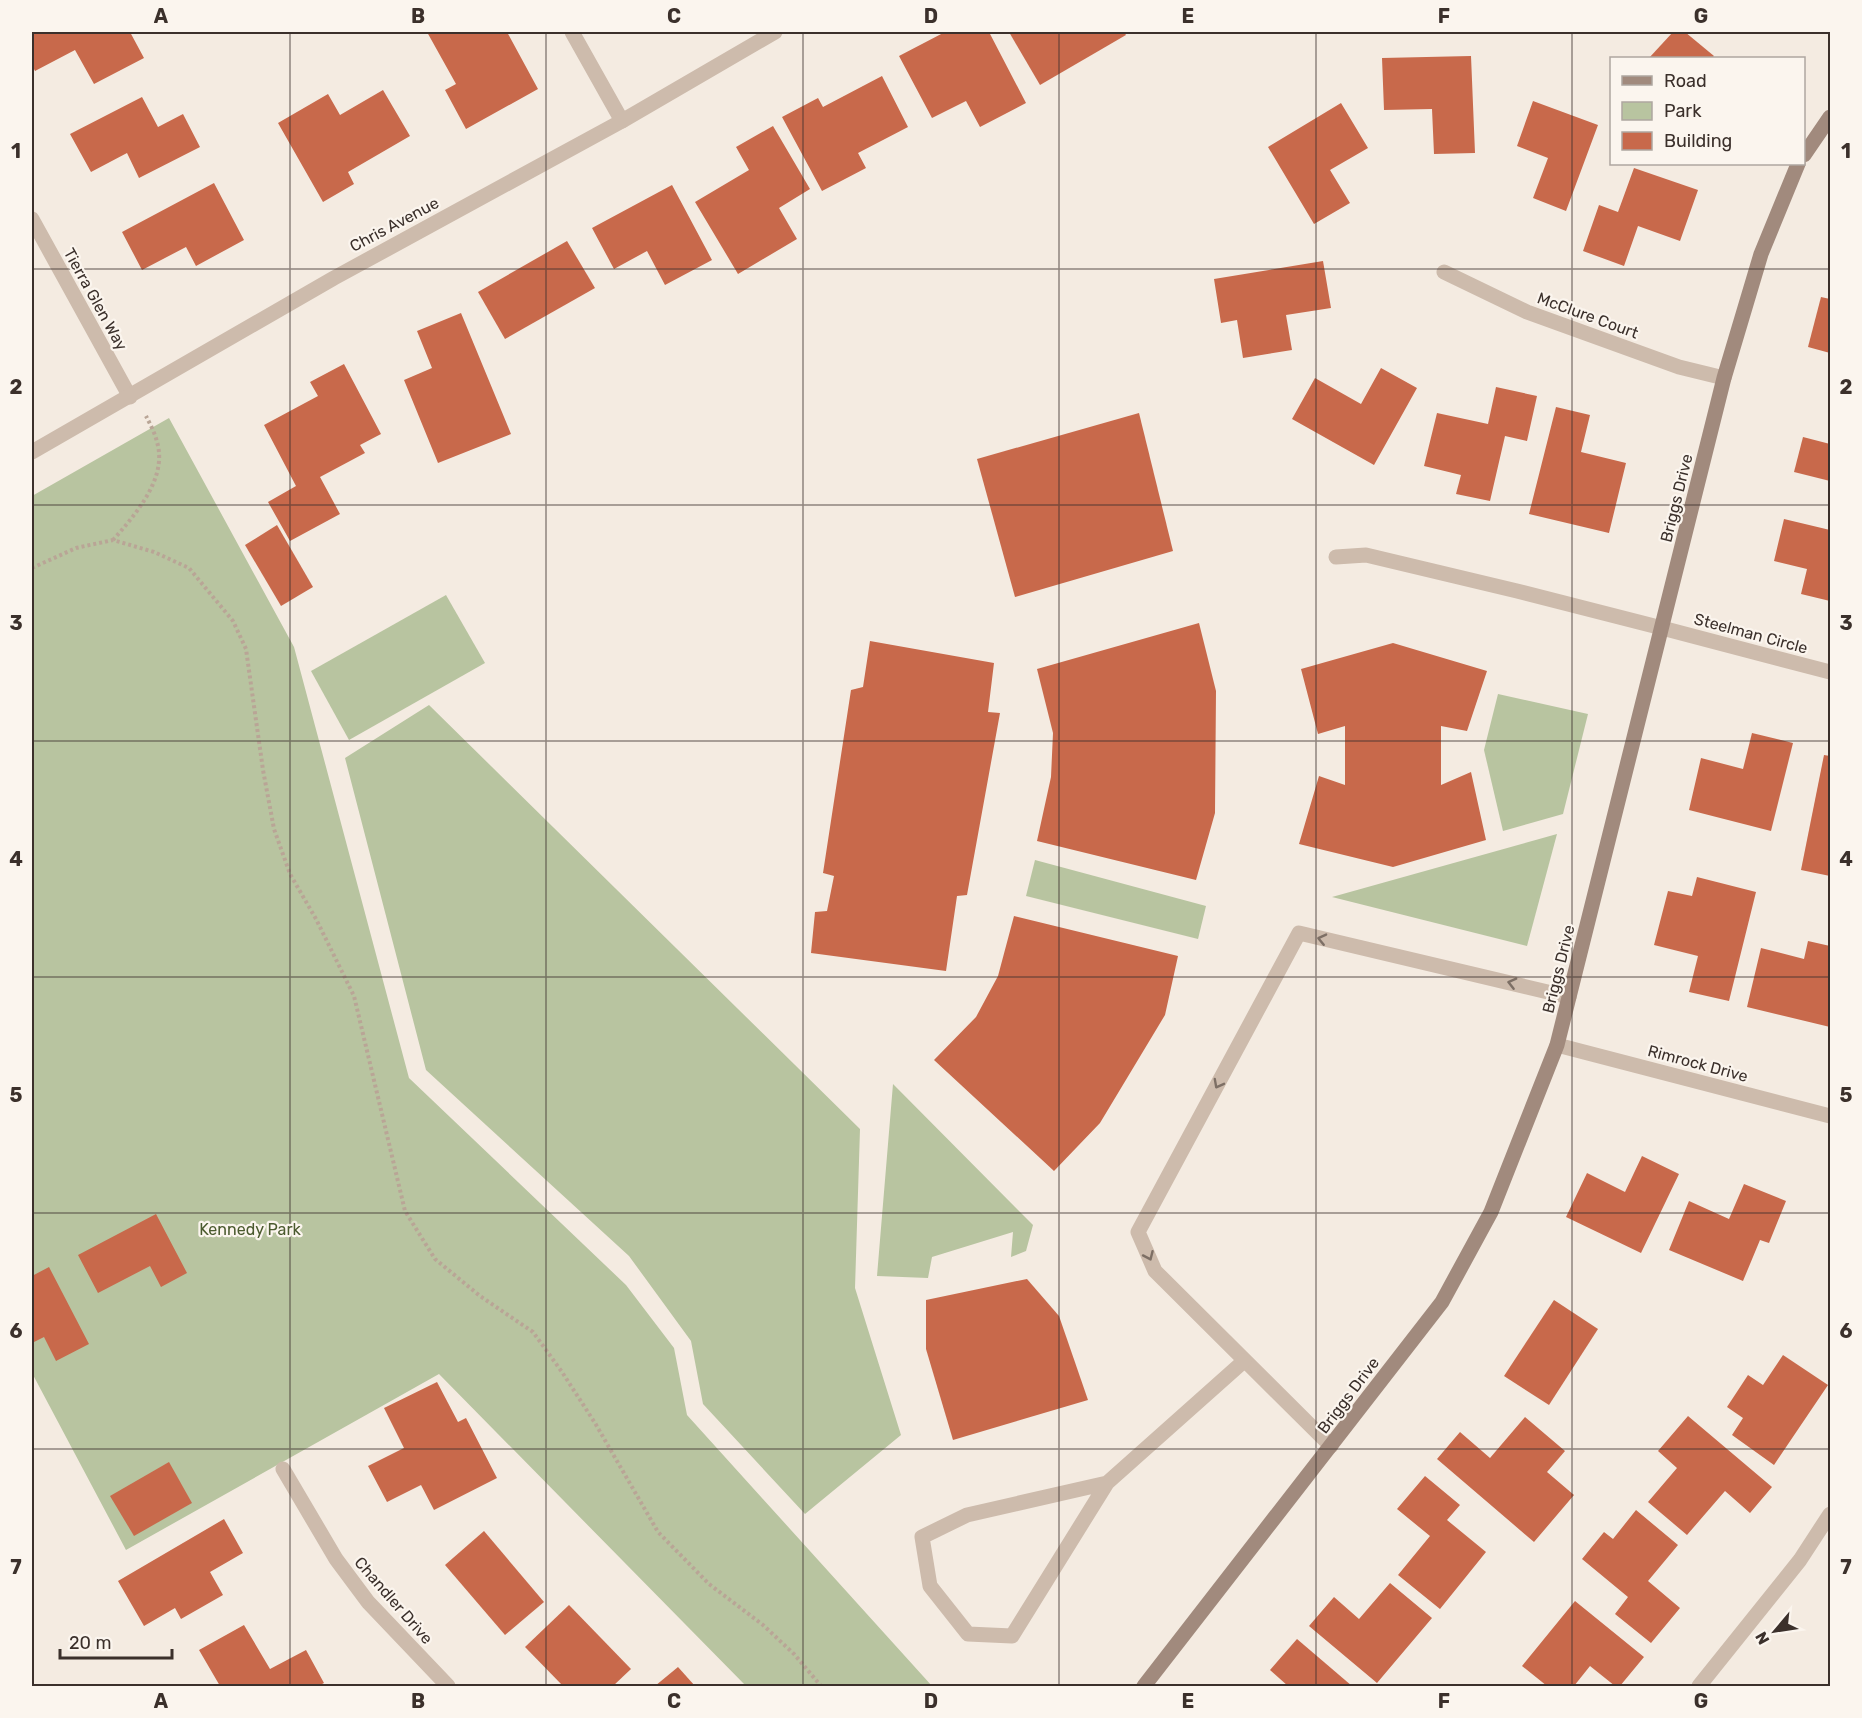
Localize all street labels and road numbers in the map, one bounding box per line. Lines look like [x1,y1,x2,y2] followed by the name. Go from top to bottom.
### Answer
[346,193,442,256] street label: Chris Avenue
[60,245,132,354] street label: Tierra Glen Way
[1535,288,1641,343] street label: McClure Court
[1656,452,1697,544] street label: Briggs Drive
[1692,609,1810,658] street label: Steelman Circle
[1538,923,1579,1015] street label: Briggs Drive
[1646,1041,1750,1086] street label: Rimrock Drive
[1314,1353,1383,1437] street label: Briggs Drive
[351,1553,437,1648] street label: Chandler Drive

